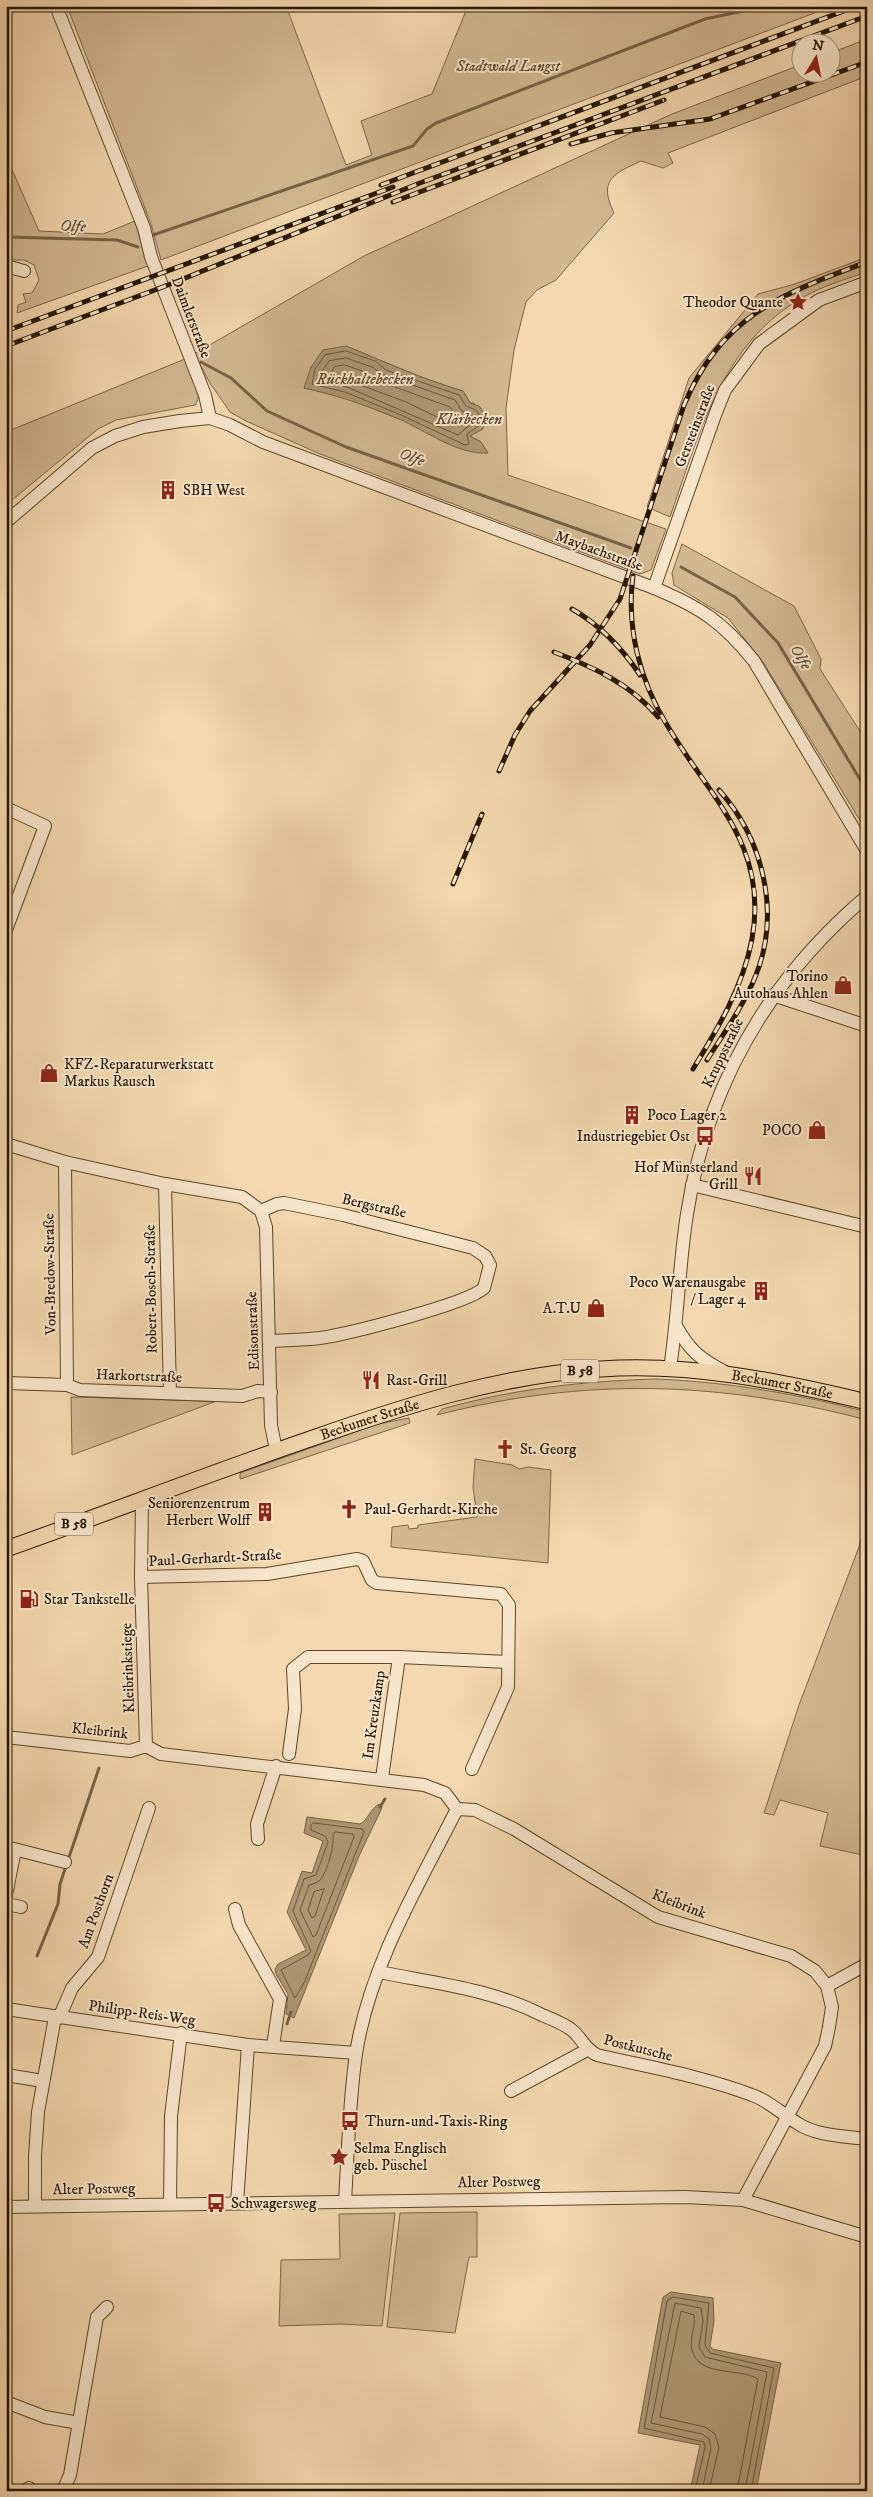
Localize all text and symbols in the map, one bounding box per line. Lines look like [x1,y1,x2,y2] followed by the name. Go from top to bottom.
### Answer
[790,32,840,82] north arrow
[811,36,826,56] text: N
[455,57,561,76] park label: Stadtwald Langst
[60,216,87,236] water label: Olfe
[167,273,215,361] street label: Daimlerstraße
[787,291,809,313] place icon: Theodor Quante
[683,293,783,312] place label: Theodor Quante
[315,369,414,389] water label: Rückhaltebecken
[671,382,719,470] street label: Gersteinstraße
[435,409,502,429] water label: Klärbecken
[397,443,428,471] water label: Olfe
[157,479,179,501] building icon: SBH West
[183,481,245,500] place label: SBH West
[553,526,645,576] street label: Maybachstraße
[786,641,816,674] water label: Olfe
[734,967,828,1003] place label: Torino Autohaus Ahlen
[832,974,854,996] shop icon: Torino Autohaus Ahlen
[698,1015,748,1091] street label: Kruppstraße
[64,1055,214,1091] place label: KFZ-Reparaturwerkstatt Markus Rausch
[38,1062,60,1084] shop icon: KFZ-Reparaturwerkstatt Markus Rausch
[621,1104,643,1126] building icon: Poco Lager 2
[647,1106,727,1125] place label: Poco Lager 2
[806,1119,828,1141] shop icon: POCO
[762,1121,802,1140] place label: POCO
[694,1125,716,1147] bus stop icon: Industriegebiet Ost
[577,1127,690,1146] place label: Industriegebiet Ost
[634,1158,739,1194] place label: Hof Münsterland Grill
[742,1165,764,1187] restaurant icon: Hof Münsterland Grill
[340,1189,408,1223] street label: Bergstraße
[39,1213,61,1336] street label: Von-Bredow-Straße
[140,1224,162,1354] street label: Robert-Bosch-Straße
[629,1273,746,1309] place label: Poco Warenausgabe / Lager 4
[750,1280,772,1302] building icon: Poco Warenausgabe / Lager 4
[242,1291,264,1371] street label: Edisonstraße
[585,1297,607,1319] shop icon: A.T.U
[543,1299,581,1318] place label: A.T.U
[561,1360,599,1382] road number: B 58
[95,1365,183,1387] street label: Harkortstraße
[730,1365,835,1403] street label: Beckumer Straße
[360,1369,382,1391] restaurant icon: Rast-Grill
[386,1371,448,1390] place label: Rast-Grill
[317,1394,421,1444] street label: Beckumer Straße
[494,1438,516,1460] church icon: St. Georg
[520,1440,577,1459] place label: St. Georg
[148,1494,253,1530] place label: Seniorenzentrum Herbert Wolff
[338,1498,360,1520] church icon: Paul-Gerhardt-Kirche
[364,1500,498,1519] place label: Paul-Gerhardt-Kirche
[254,1501,276,1523] building icon: Seniorenzentrum Herbert Wolff
[55,1512,93,1536] road number: B 58
[148,1545,282,1571] street label: Paul-Gerhardt-Straße
[18,1588,40,1610] fuel station icon: Star Tankstelle
[44,1590,135,1609] place label: Star Tankstelle
[117,1623,139,1713] street label: Kleibrinkstiege
[358,1669,390,1761] street label: Im Kreuzkamp
[71,1719,130,1743] street label: Kleibrink
[74,1871,118,1951] street label: Am Posthorn
[649,1885,709,1923] street label: Kleibrink
[87,1996,197,2030] street label: Philipp-Reis-Weg
[602,2030,674,2066] street label: Postkutsche
[339,2110,361,2132] bus stop icon: Thurn-und-Taxis-Ring
[365,2112,508,2131] place label: Thurn-und-Taxis-Ring
[354,2139,447,2175] place label: Selma Englisch geb. Püschel
[328,2146,350,2168] place icon: Selma Englisch geb. Püschel
[458,2172,541,2192] street label: Alter Postweg
[53,2179,136,2199] street label: Alter Postweg
[205,2192,227,2214] bus stop icon: Schwagersweg
[231,2194,317,2213] place label: Schwagersweg

